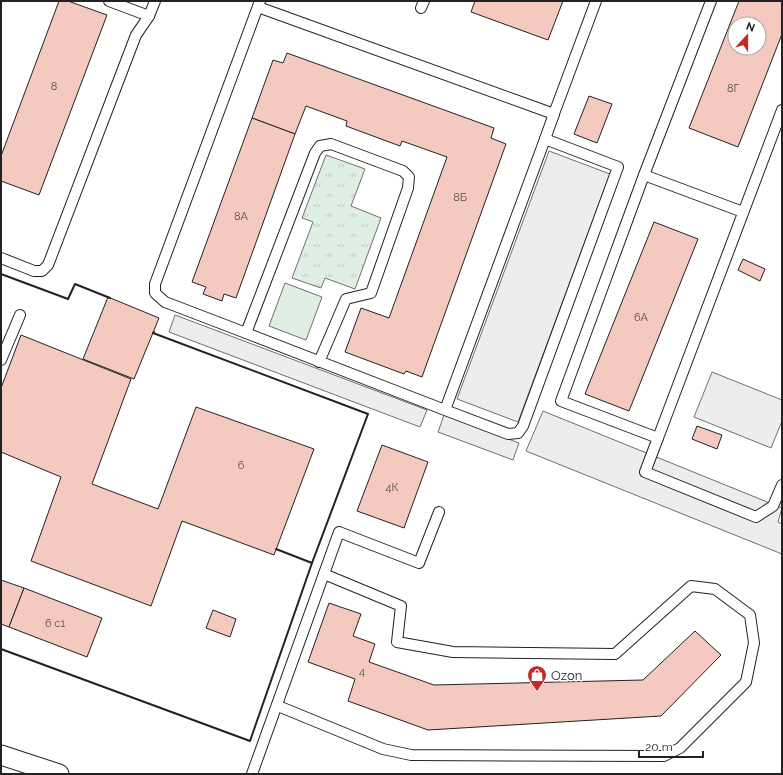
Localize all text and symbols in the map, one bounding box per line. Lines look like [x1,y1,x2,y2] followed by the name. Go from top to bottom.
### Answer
[727,16,767,56] north arrow
[744,20,757,35] text: N
[51,80,57,93] house number: 8
[727,82,739,95] house number: 8Г
[453,191,467,204] house number: 8Б
[234,210,248,223] house number: 8А
[634,311,649,324] house number: 6А
[238,459,245,472] house number: 6
[386,481,399,494] house number: 4К
[45,617,65,630] house number: 6 с1
[526,664,548,692] shop icon: Ozon
[359,665,365,678] house number: 4
[551,668,582,683] place label: Ozon
[639,733,703,759] scale bar
[645,740,673,754] text: 20 m

